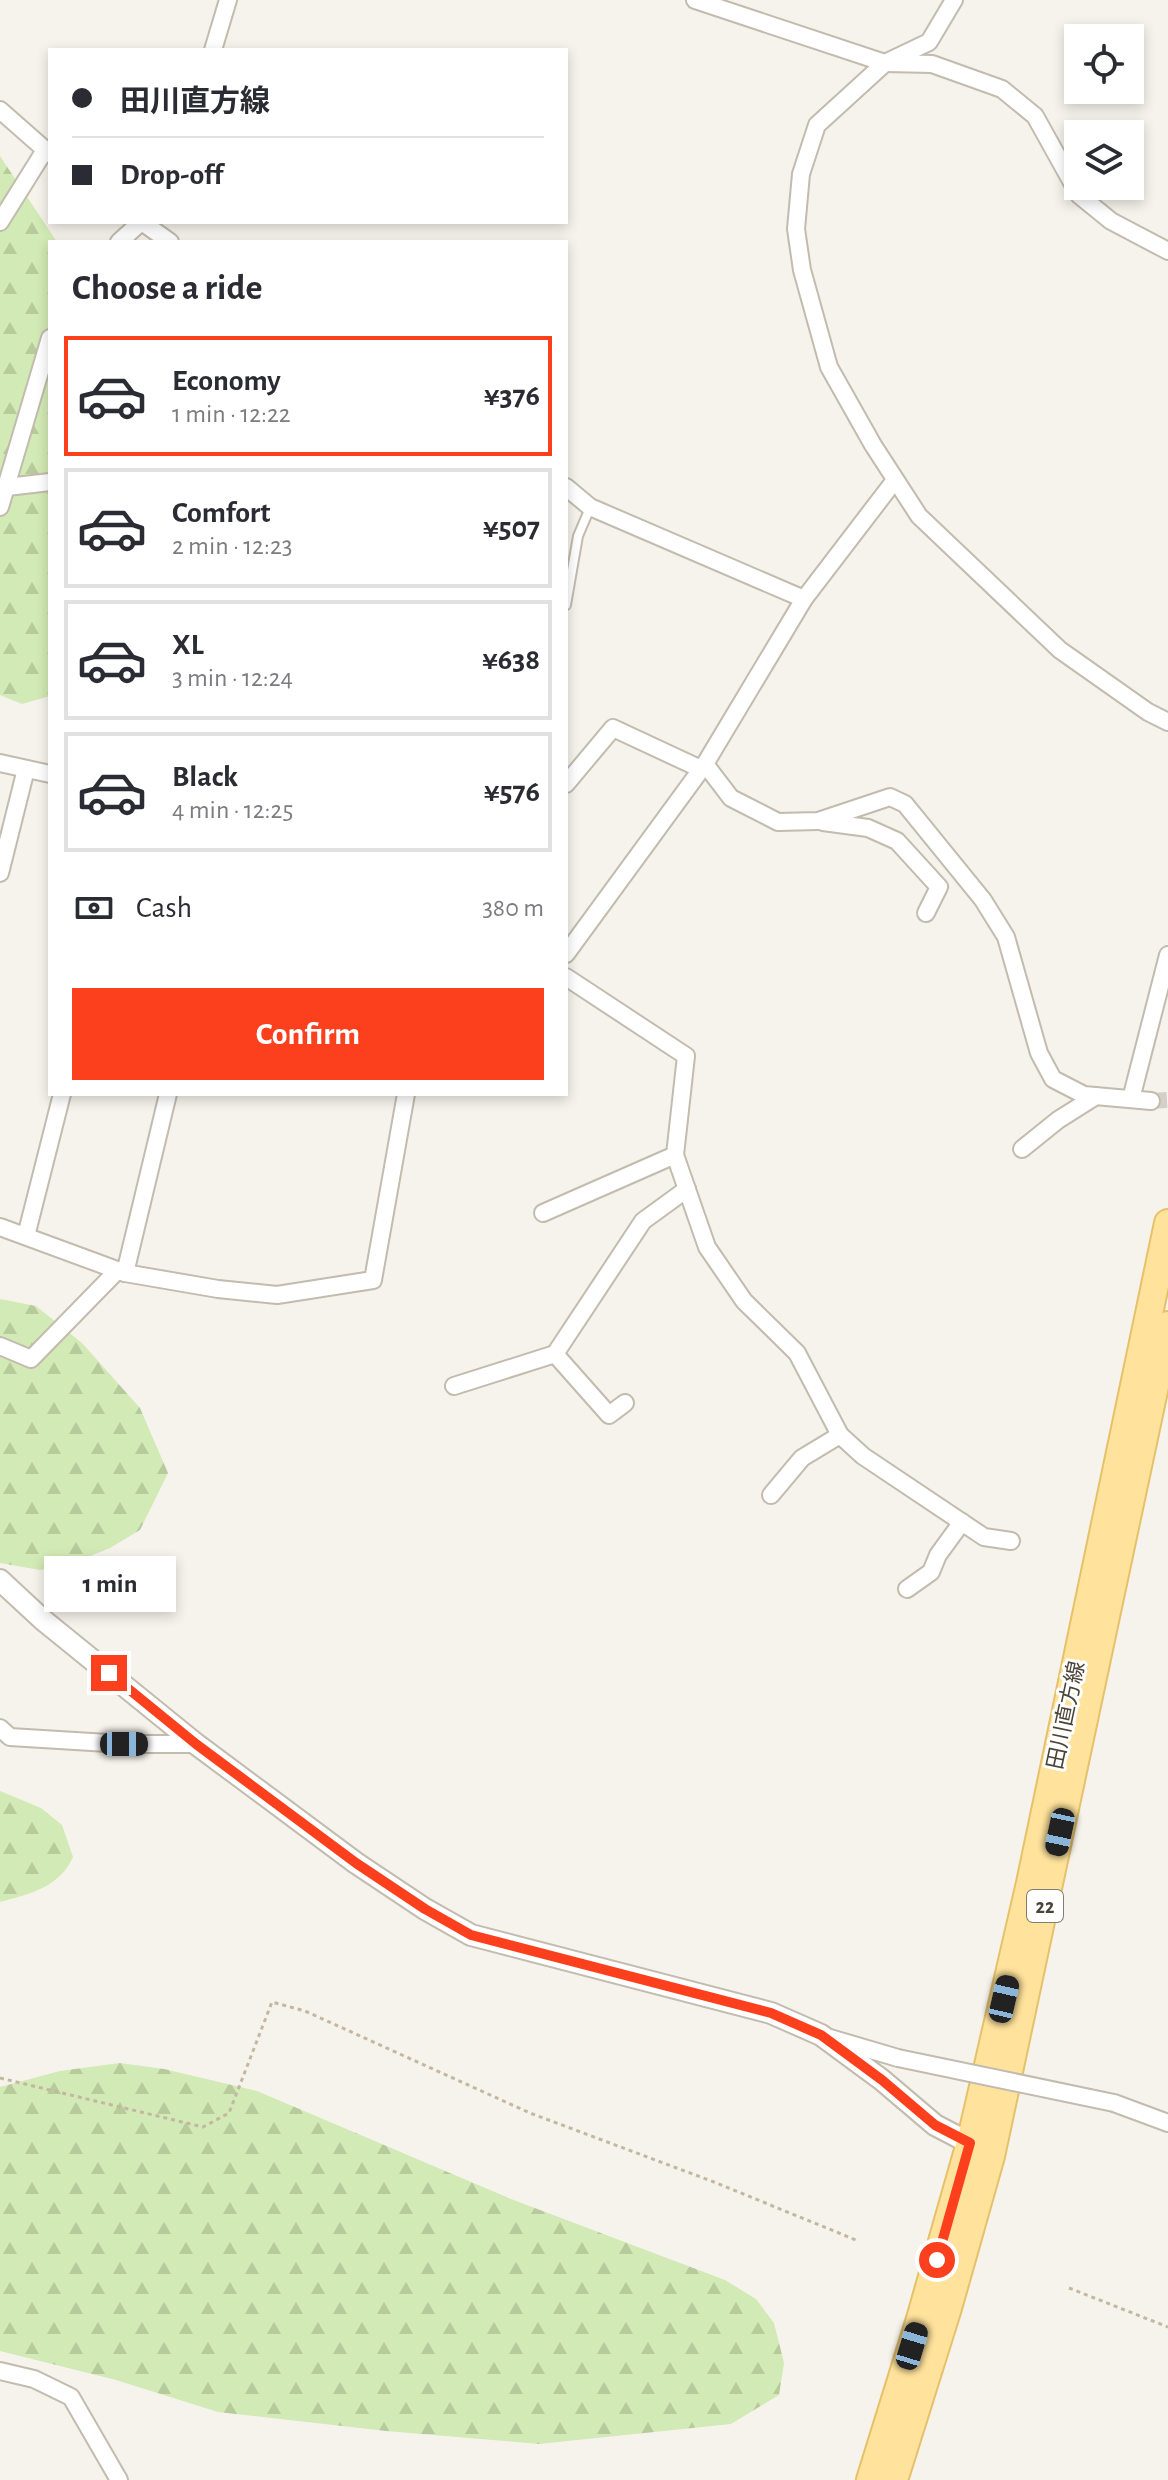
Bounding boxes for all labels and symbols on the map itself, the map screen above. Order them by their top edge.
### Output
callout: 1 min [43,1557,175,1613]
route end [91,1655,127,1691]
street label: 田川直方線 [1043,1659,1088,1771]
car [100,1732,148,1756]
car [1043,1806,1077,1858]
road number: 22 [1027,1890,1063,1922]
car [987,1973,1021,2025]
route start [919,2242,955,2278]
car [894,2320,930,2372]

